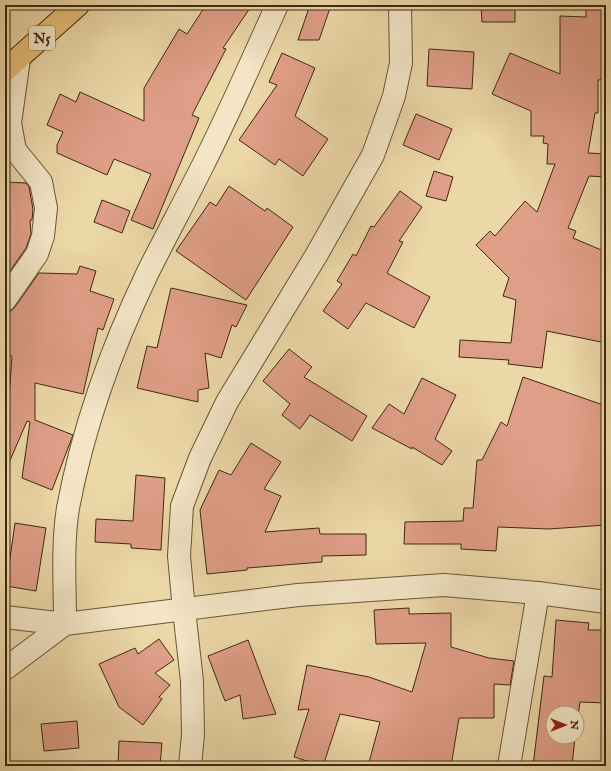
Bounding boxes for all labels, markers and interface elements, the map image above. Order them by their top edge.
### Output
road number: N5 [29,26,55,50]
north arrow [545,705,585,745]
text: N [567,719,581,730]

